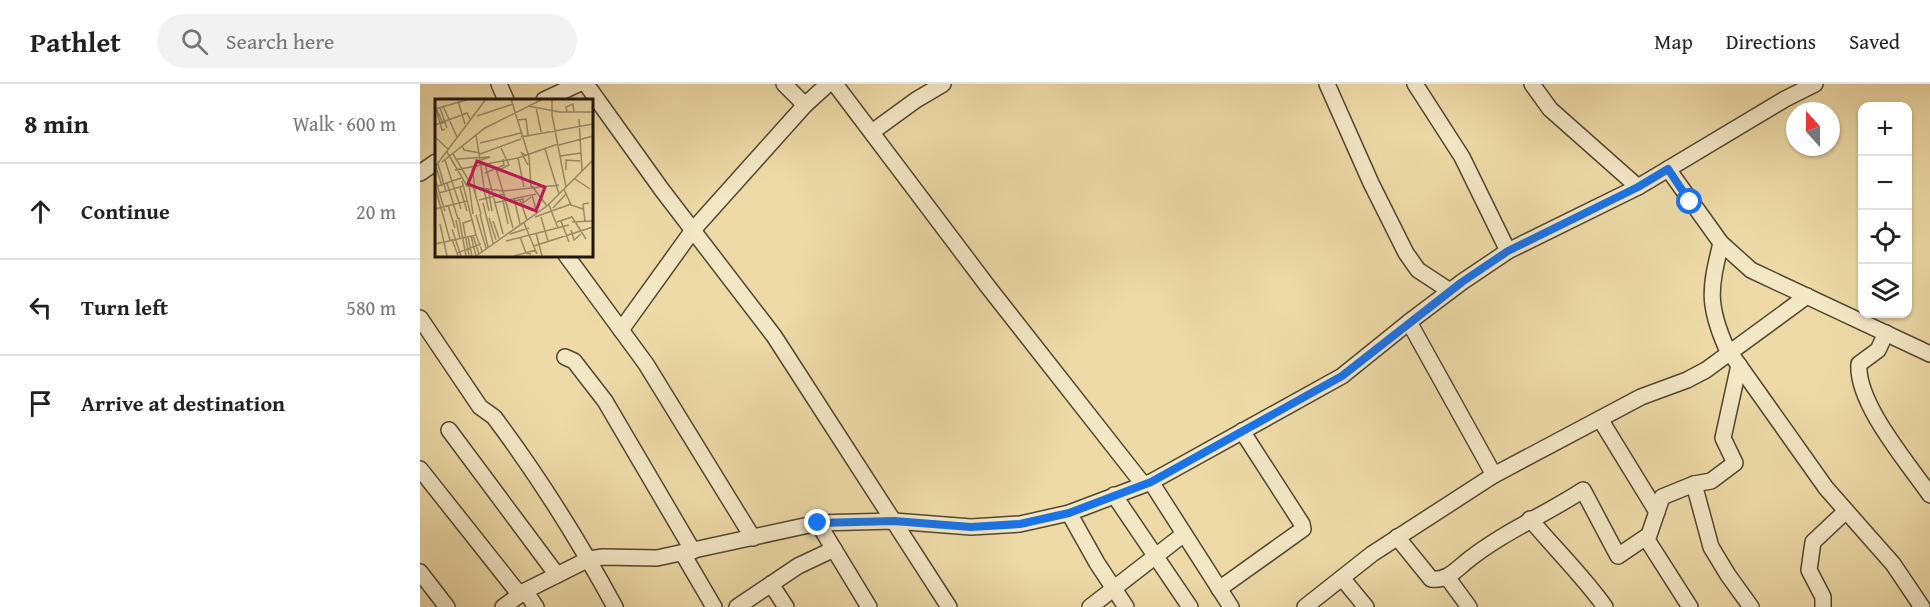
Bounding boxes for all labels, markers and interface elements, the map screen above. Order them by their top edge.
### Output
search box [157,14,577,68]
text: Pathlet [30,21,121,62]
icon: search [178,25,211,58]
text: Search here [226,25,334,57]
text: Map [1654,26,1693,57]
text: Directions [1726,26,1816,57]
text: Saved [1849,26,1900,57]
inset map [435,99,592,256]
north arrow [1786,102,1840,156]
map controls [1858,102,1912,318]
button: + [1858,102,1912,156]
text: 8 min [24,104,89,143]
text: Walk · 600 m [293,109,396,138]
button: − [1858,156,1912,210]
route start [1676,188,1702,214]
icon: ahead [24,195,57,228]
text: Continue [81,195,170,227]
text: 20 m [356,197,396,226]
button: locate [1858,210,1912,264]
button: layers [1858,264,1912,318]
icon: left [24,291,57,324]
text: Turn left [81,291,168,323]
text: 580 m [346,293,396,322]
icon: arrive [24,387,57,420]
text: Arrive at destination [81,387,285,419]
route end [804,509,830,535]

